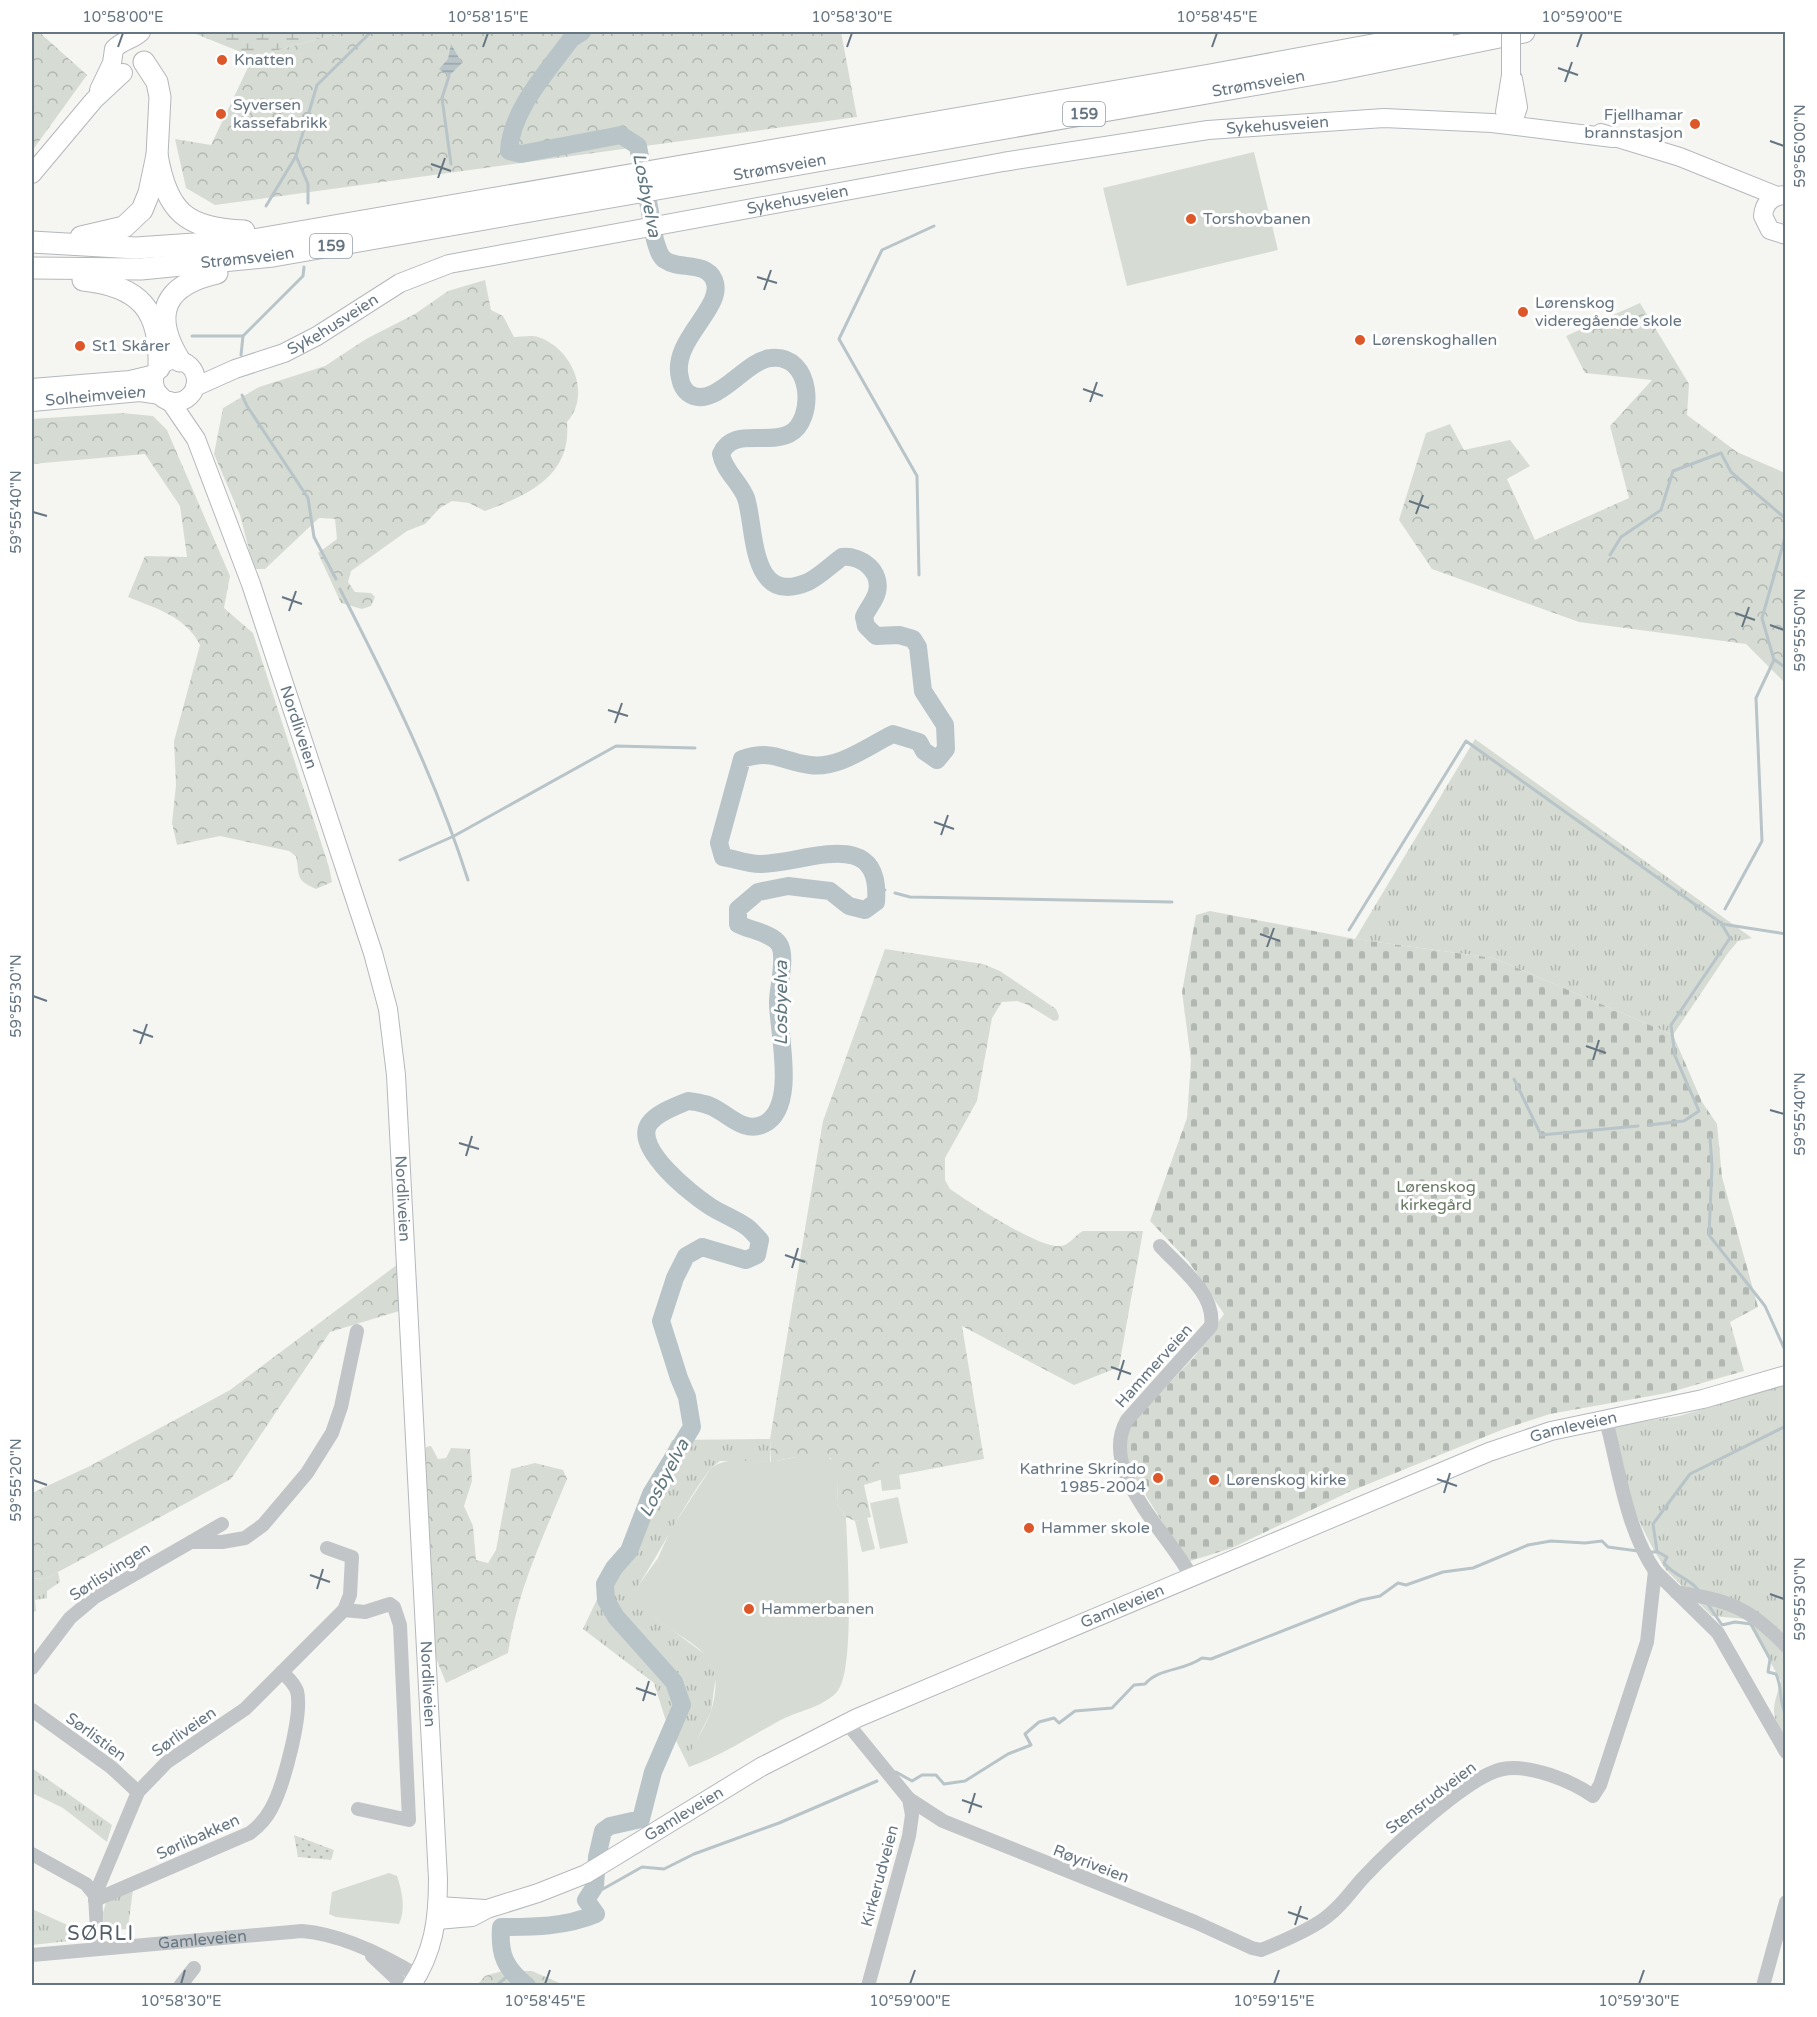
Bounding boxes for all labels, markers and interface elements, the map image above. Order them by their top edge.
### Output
text: 10°58'00"E [82,8,164,26]
text: 10°58'15"E [447,8,529,26]
text: 10°58'30"E [811,8,893,26]
text: 10°58'45"E [1176,8,1258,26]
text: 10°59'00"E [1541,8,1623,26]
place label: Knatten [234,50,294,70]
marker: Knatten [215,53,229,67]
street label: Strømsveien [1210,66,1306,102]
place label: Syversen kassefabrikk [233,95,328,133]
road number: 159 [1063,102,1105,126]
text: 59°56'00"N [1791,104,1809,188]
place label: Fjellhamar brannstasjon [1584,105,1684,143]
marker: Syversen kassefabrikk [214,107,228,121]
street label: Sykehusveien [1225,112,1329,139]
marker: Fjellhamar brannstasjon [1688,117,1702,131]
street label: Strømsveien [732,150,828,185]
water label: Losbyelva [628,151,666,240]
street label: Sykehusveien [745,181,850,219]
place label: Torshovbanen [1203,209,1311,229]
marker: Torshovbanen [1184,212,1198,226]
road number: 159 [310,234,352,258]
street label: Strømsveien [200,242,296,273]
street label: Sykehusveien [284,289,382,360]
place label: Lørenskog videregående skole [1535,293,1682,331]
marker: Lørenskog videregående skole [1516,305,1530,319]
place label: Lørenskoghallen [1372,330,1497,350]
marker: Lørenskoghallen [1353,333,1367,347]
place label: St1 Skårer [92,336,171,356]
marker: St1 Skårer [73,339,87,353]
street label: Solheimveien [44,382,148,411]
text: 59°55'40"N [7,470,25,554]
text: 59°55'50"N [1791,588,1809,672]
street label: Nordliveien [275,683,321,771]
text: 59°55'30"N [7,954,25,1038]
water label: Losbyelva [770,960,792,1045]
text: 59°55'40"N [1791,1072,1809,1156]
street label: Nordliveien [390,1155,415,1242]
park label: Lørenskog kirkegård [1396,1177,1476,1215]
street label: Hammerveien [1111,1320,1197,1412]
street label: Gamleveien [1527,1407,1619,1447]
water label: Losbyelva [634,1435,694,1521]
text: 59°55'20"N [7,1438,25,1522]
place label: Kathrine Skrindo 1985-2004 [1019,1459,1146,1497]
place label: Lørenskog kirke [1226,1470,1346,1490]
marker: Kathrine Skrindo 1985-2004 [1151,1471,1165,1485]
marker: Lørenskog kirke [1207,1473,1221,1487]
place label: Hammer skole [1041,1518,1150,1538]
marker: Hammer skole [1022,1521,1036,1535]
street label: Sørlisvingen [66,1538,154,1606]
text: 59°55'30"N [1791,1557,1809,1641]
street label: Gamleveien [1077,1580,1167,1633]
place label: Hammerbanen [761,1599,874,1619]
marker: Hammerbanen [742,1602,756,1616]
street label: Nordliveien [416,1640,440,1728]
street label: Sørliveien [148,1703,220,1761]
street label: Sørlistien [62,1708,130,1766]
street label: Stensrudveien [1382,1757,1480,1839]
street label: Gamleveien [641,1782,727,1846]
street label: Sørlibakken [153,1810,243,1864]
street label: Kirkerudveien [857,1823,903,1929]
street label: Røyriveien [1050,1840,1132,1888]
district label: SØRLI [67,1922,135,1946]
street label: Gamleveien [157,1926,248,1954]
text: 10°58'30"E [140,1992,222,2010]
text: 10°58'45"E [504,1992,586,2010]
text: 10°59'00"E [869,1992,951,2010]
text: 10°59'15"E [1233,1992,1315,2010]
text: 10°59'30"E [1598,1992,1680,2010]

